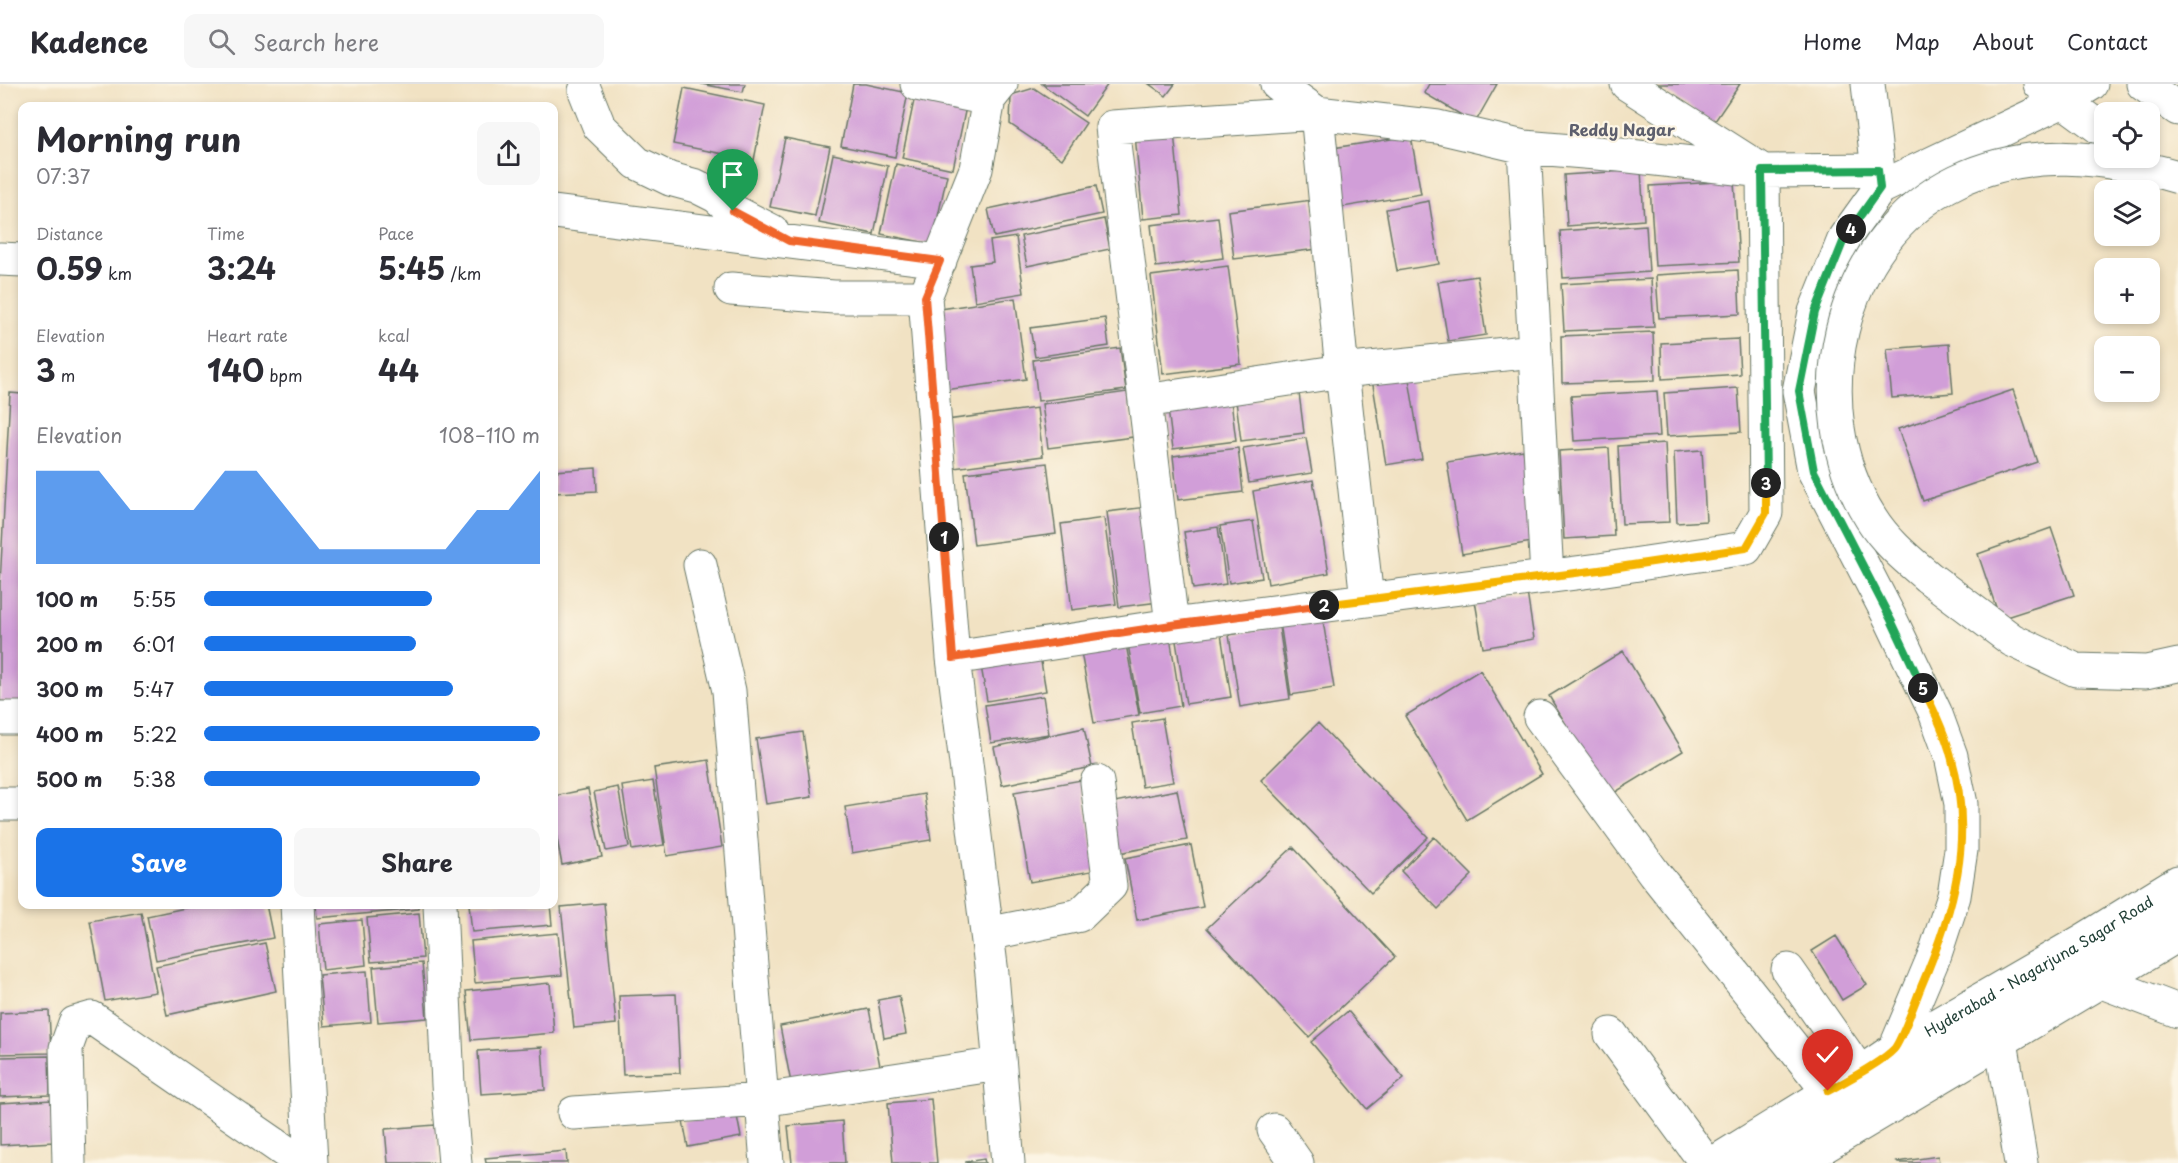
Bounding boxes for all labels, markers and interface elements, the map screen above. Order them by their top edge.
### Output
search box [184,14,604,68]
text: Kadence [30,20,148,63]
icon: search [205,25,238,58]
text: Search here [253,25,379,58]
text: Home [1803,25,1862,57]
text: Map [1895,25,1940,57]
text: About [1973,25,2034,57]
text: Contact [2067,25,2148,57]
map controls [2094,102,2160,402]
button: locate [2094,102,2160,168]
text: Morning run [36,113,241,163]
district label: Reddy Nagar [1569,117,1676,141]
button: share [477,122,540,185]
pin [707,149,758,211]
icon: arrive [716,158,749,191]
text: 07:37 [36,161,90,191]
button: layers [2094,180,2160,246]
pin: 4 [1836,214,1866,244]
text: 4 [1846,217,1856,241]
text: Distance [36,221,103,245]
text: Time [207,221,245,245]
text: Pace [378,221,414,245]
text: 0.59 [36,245,103,290]
text: 3:24 [207,245,276,290]
text: 5:45 [378,245,445,290]
button: + [2094,258,2160,324]
text: km [103,261,132,285]
text: /km [445,261,481,285]
text: Elevation [36,323,105,347]
text: Heart rate [207,323,288,347]
text: kcal [378,323,410,347]
button: − [2094,336,2160,402]
text: 3 [36,347,56,392]
text: 140 [207,347,264,392]
text: 44 [378,347,419,392]
text: m [56,363,75,387]
text: bpm [264,363,303,387]
text: Elevation [36,420,122,450]
text: 108–110 m [439,420,540,450]
pin: 3 [1751,468,1781,498]
text: 3 [1761,471,1771,495]
pin: 1 [929,522,959,552]
text: 1 [940,525,948,549]
text: 100 m [36,584,98,614]
text: 5:55 [132,584,176,614]
pin: 2 [1309,590,1339,620]
text: 2 [1318,593,1330,617]
text: 200 m [36,629,103,659]
text: 6:01 [132,629,175,659]
pin: 5 [1908,673,1938,703]
text: 300 m [36,674,104,704]
text: 5:47 [132,674,174,704]
text: 5 [1918,676,1928,700]
text: 400 m [36,719,104,749]
text: 5:22 [132,719,177,749]
text: 500 m [36,764,103,794]
text: 5:38 [132,764,176,794]
button: Save [36,828,282,897]
button: Share [294,828,540,897]
street label: Hyderabad - Nagarjuna Sagar Road [1920,889,2157,1041]
pin [1802,1029,1853,1091]
icon: check [1811,1038,1844,1071]

